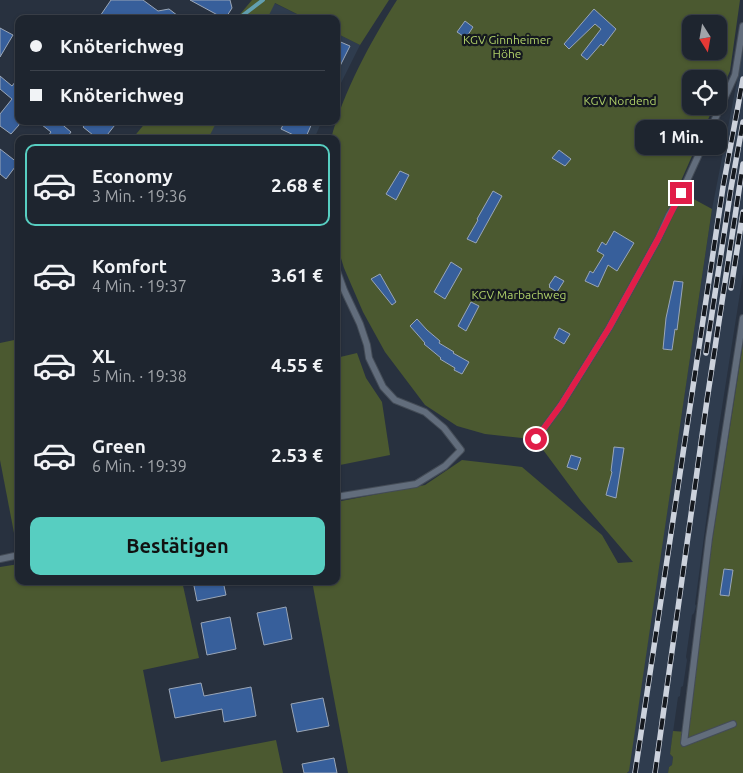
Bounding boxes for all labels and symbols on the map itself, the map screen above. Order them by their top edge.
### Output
north arrow [682,15,728,60]
park label: KGV Ginnheimer Höhe [463,33,551,60]
park label: KGV Nordend [584,94,656,107]
callout: 1 Min. [635,120,727,156]
route end [670,182,692,204]
park label: KGV Marbachweg [472,288,566,301]
route start [525,428,547,450]

